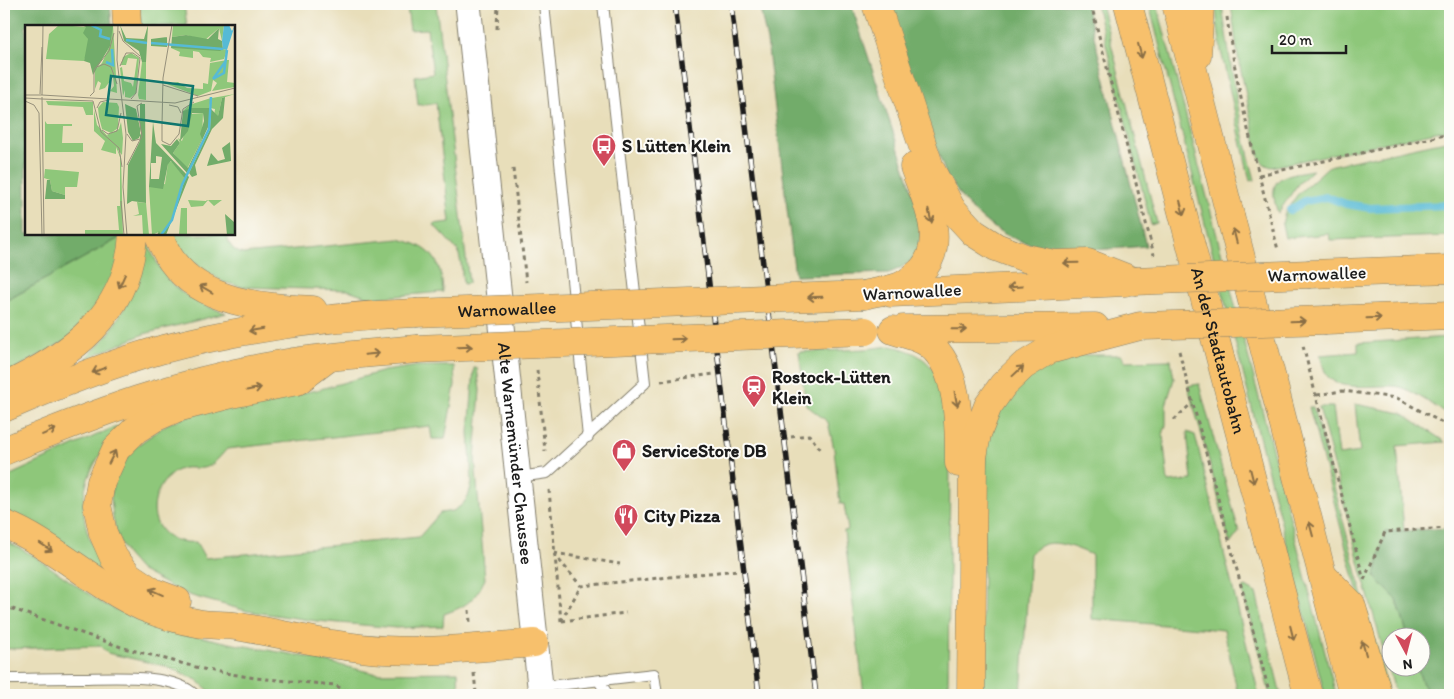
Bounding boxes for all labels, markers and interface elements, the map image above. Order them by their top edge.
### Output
scale bar [1272,22,1345,54]
inset map [25,25,235,235]
text: 20 m [1279,31,1313,49]
one-way arrow [1136,43,1145,59]
bus stop icon: S Lütten Klein [591,133,617,167]
place label: S Lütten Klein [622,135,732,157]
one-way arrow [1177,200,1187,216]
one-way arrow [926,208,935,224]
one-way arrow [1230,228,1239,244]
one-way arrow [1063,258,1080,268]
street label: Warnowallee [1267,261,1367,287]
street label: An der Stadtautobahn [1186,265,1250,436]
one-way arrow [117,273,127,288]
street label: Warnowallee [862,278,962,306]
one-way arrow [1008,283,1024,292]
one-way arrow [199,284,213,294]
one-way arrow [807,292,823,301]
street label: Warnowallee [457,296,557,322]
one-way arrow [1366,313,1382,323]
one-way arrow [1289,316,1305,325]
one-way arrow [950,324,967,334]
one-way arrow [249,325,265,335]
one-way arrow [671,334,687,343]
street label: Alte Warnemünder Chaussee [493,341,538,566]
one-way arrow [456,343,472,352]
one-way arrow [364,349,380,359]
one-way arrow [1011,365,1024,377]
place label: Rostock-Lütten Klein [772,366,891,409]
one-way arrow [92,367,107,376]
station icon: Rostock-Lütten Klein [741,374,767,408]
one-way arrow [246,384,262,393]
one-way arrow [951,390,961,406]
one-way arrow [41,427,56,436]
shop icon: ServiceStore DB [611,438,637,472]
place label: ServiceStore DB [642,440,767,462]
one-way arrow [107,449,117,464]
one-way arrow [1248,467,1257,483]
restaurant icon: City Pizza [613,503,639,537]
place label: City Pizza [644,505,721,527]
one-way arrow [1306,521,1315,537]
one-way arrow [39,542,53,552]
one-way arrow [149,587,164,597]
one-way arrow [1288,625,1297,641]
north arrow [1382,626,1432,676]
one-way arrow [1359,641,1369,657]
text: N [1402,655,1413,673]

